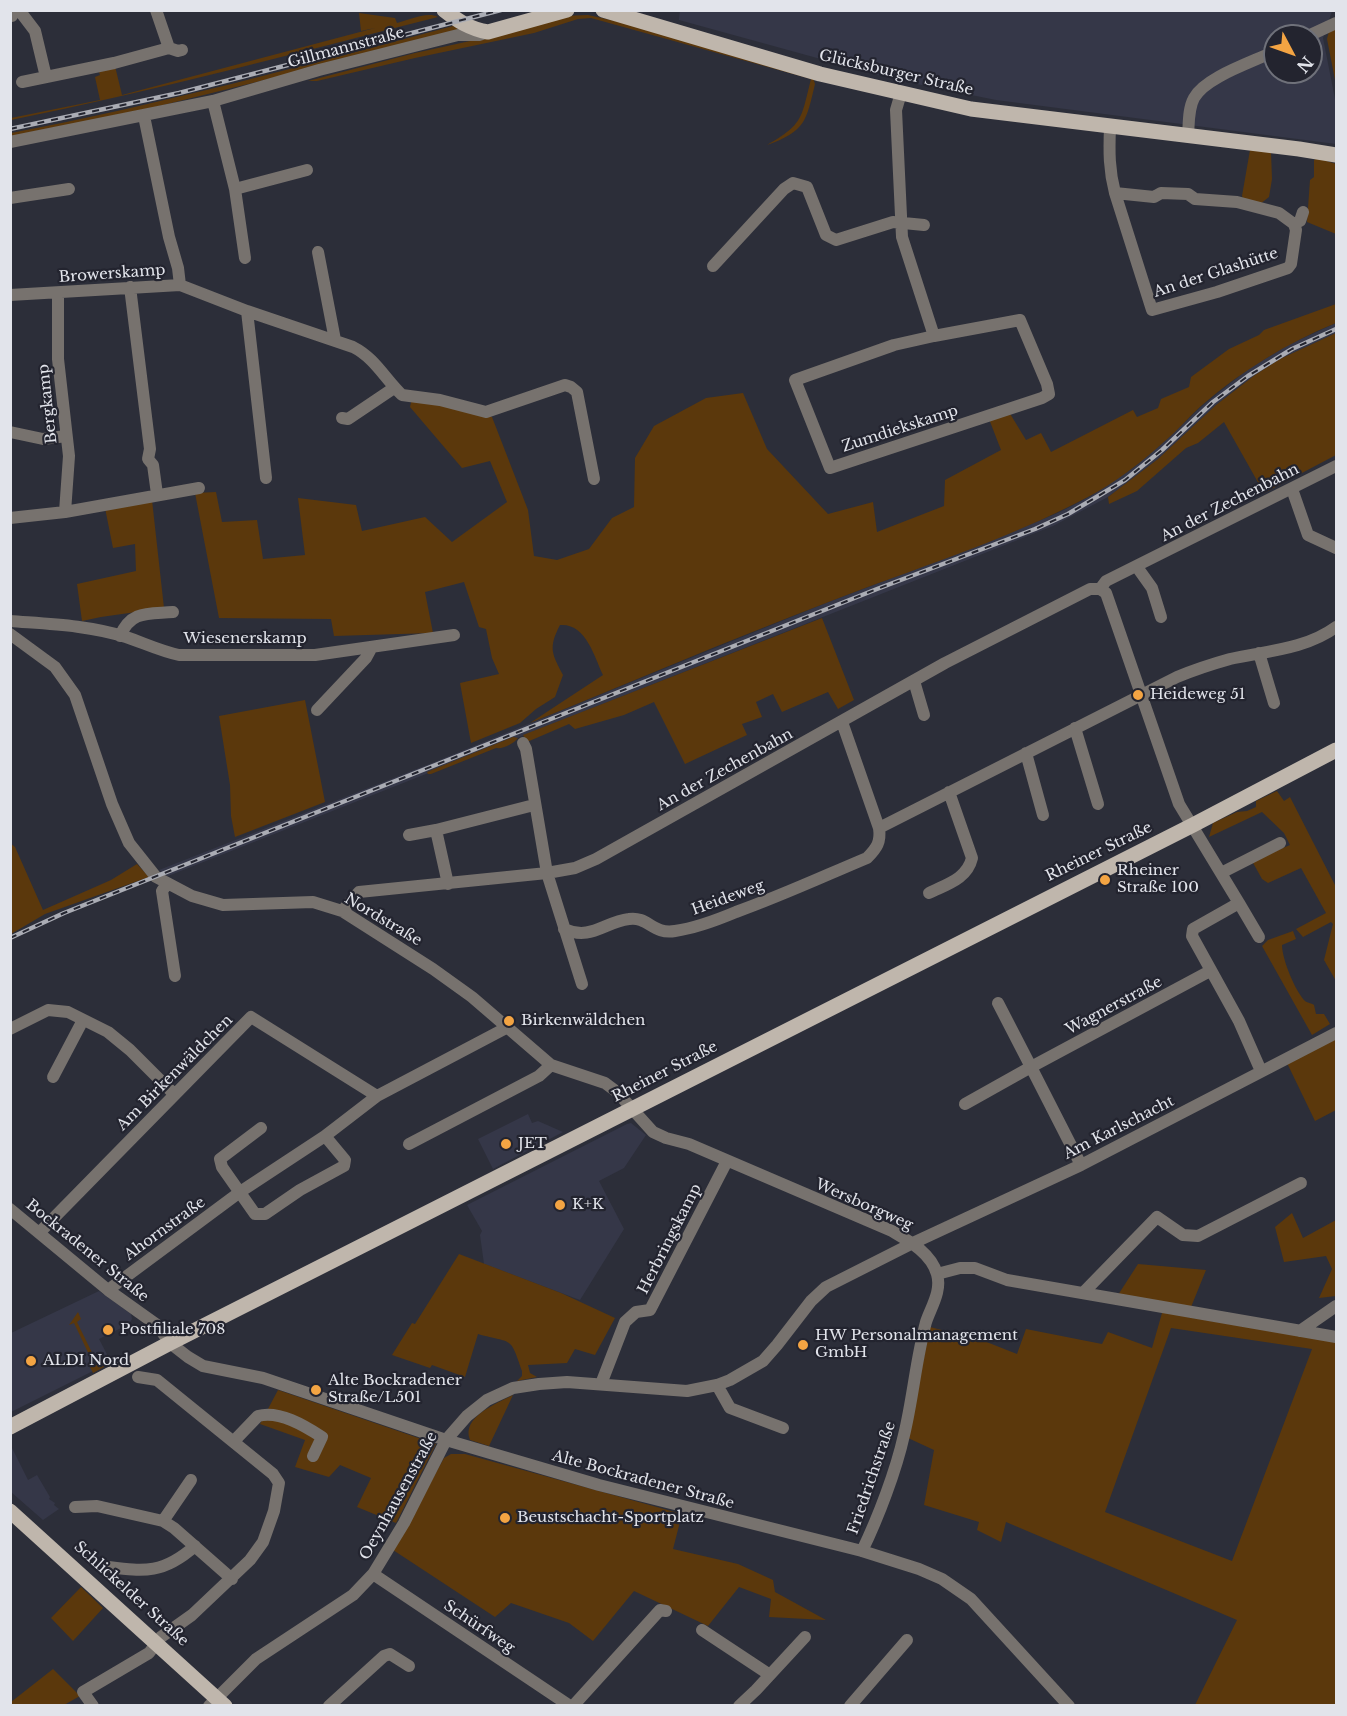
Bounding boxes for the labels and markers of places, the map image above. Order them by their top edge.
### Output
place label: Heideweg 51 [1150,686,1245,704]
marker: Heideweg 51 [1131,688,1145,702]
place label: Rheiner Straße 100 [1117,862,1199,897]
marker: Rheiner Straße 100 [1098,873,1112,887]
place label: Birkenwäldchen [521,1012,645,1030]
marker: Birkenwäldchen [502,1014,516,1028]
place label: JET [518,1135,547,1153]
marker: JET [499,1137,513,1151]
place label: K+K [572,1196,604,1214]
marker: K+K [553,1198,567,1212]
place label: Postfiliale 708 [120,1321,225,1339]
marker: Postfiliale 708 [101,1323,115,1337]
place label: HW Personalmanagement GmbH [815,1327,1018,1362]
marker: HW Personalmanagement GmbH [796,1338,810,1352]
place label: ALDI Nord [43,1352,129,1370]
marker: ALDI Nord [24,1354,38,1368]
place label: Alte Bockradener Straße/L501 [328,1372,462,1407]
marker: Alte Bockradener Straße/L501 [309,1383,323,1397]
place label: Beustschacht-Sportplatz [517,1509,704,1527]
marker: Beustschacht-Sportplatz [498,1511,512,1525]

